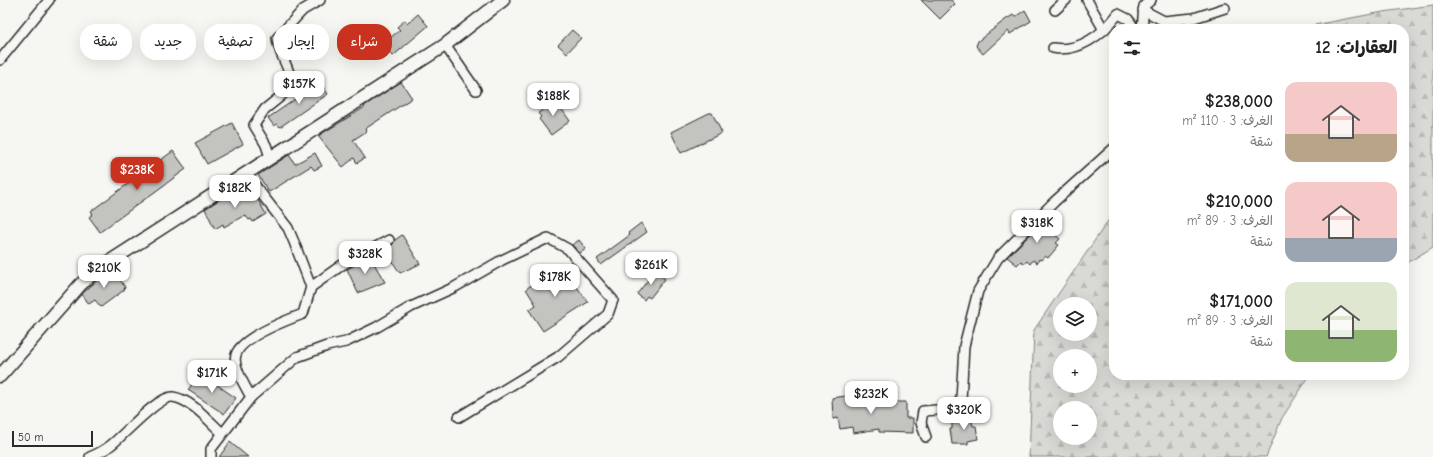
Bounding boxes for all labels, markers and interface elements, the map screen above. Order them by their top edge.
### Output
chip: شقة [80,24,132,60]
chip: جديد [140,24,196,60]
chip: تصفية [204,24,266,60]
chip: إيجار [274,24,329,60]
chip: شراء [337,24,392,60]
icon: filters [1121,37,1143,59]
text: العقارات: 12 [1315,38,1397,57]
pin: $157K [271,71,327,105]
text: $157K [282,76,316,91]
pin: $188K [525,83,581,117]
text: $188K [536,88,570,103]
text: $238,000 [1205,92,1273,111]
icon: home [1317,98,1365,146]
text: الغرف: 3 · 110 m² [1182,113,1273,128]
text: شقة [1250,134,1273,149]
pin: $238K [109,157,165,191]
text: $238K [120,162,154,177]
pin: $182K [207,175,263,209]
text: $182K [218,180,252,195]
text: $210,000 [1205,192,1273,211]
icon: home [1317,198,1365,246]
pin: $318K [1009,210,1065,244]
text: الغرف: 3 · 89 m² [1187,213,1273,228]
text: $318K [1020,215,1054,230]
text: شقة [1250,234,1273,249]
pin: $328K [337,241,393,275]
text: $328K [348,246,382,261]
pin: $261K [623,252,679,286]
pin: $210K [76,255,132,289]
text: $261K [634,257,668,272]
text: $210K [87,260,121,275]
pin: $178K [527,264,583,298]
text: $178K [539,269,571,284]
text: $171,000 [1209,292,1273,311]
map controls [1053,297,1097,445]
button: layers [1053,297,1097,341]
icon: home [1317,298,1365,346]
text: الغرف: 3 · 89 m² [1187,313,1273,328]
text: شقة [1250,334,1273,349]
button: + [1053,349,1097,393]
pin: $171K [184,360,240,394]
text: $171K [196,365,228,380]
pin: $232K [843,381,899,415]
text: $232K [854,386,888,401]
pin: $320K [936,397,992,431]
button: − [1053,401,1097,445]
text: $320K [946,402,982,417]
scale bar [12,429,93,448]
text: 50 m [18,431,43,444]

